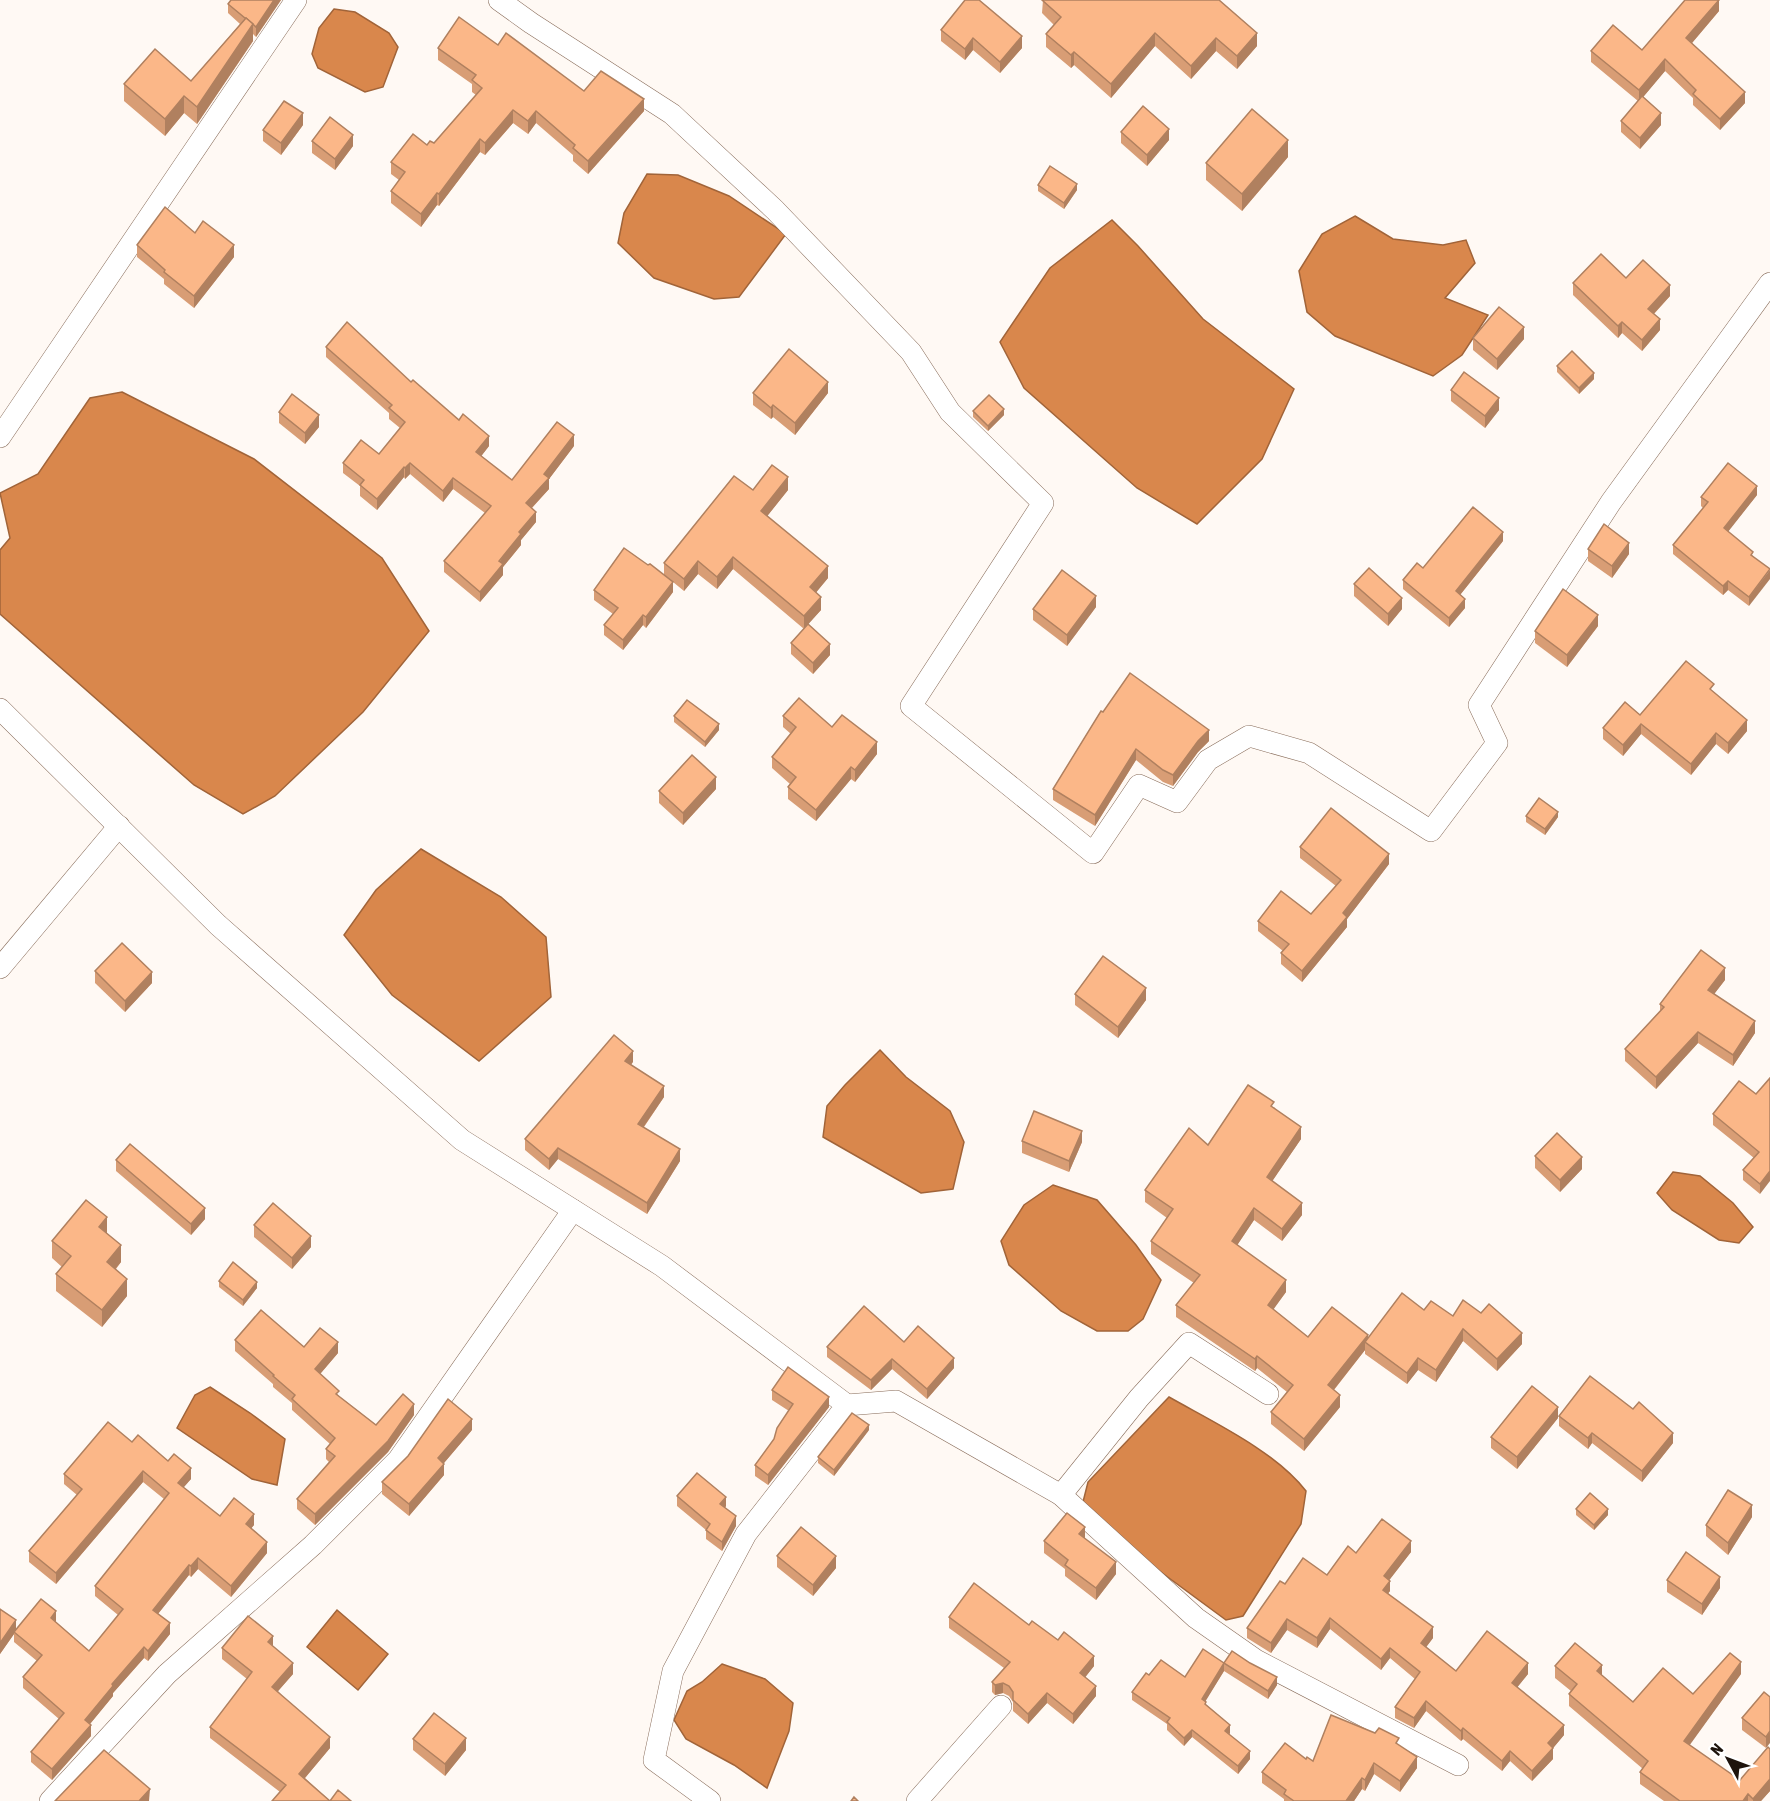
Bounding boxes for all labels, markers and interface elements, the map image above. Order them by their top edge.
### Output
north arrow [1698,1729,1758,1789]
text: N [1707,1740,1727,1759]

